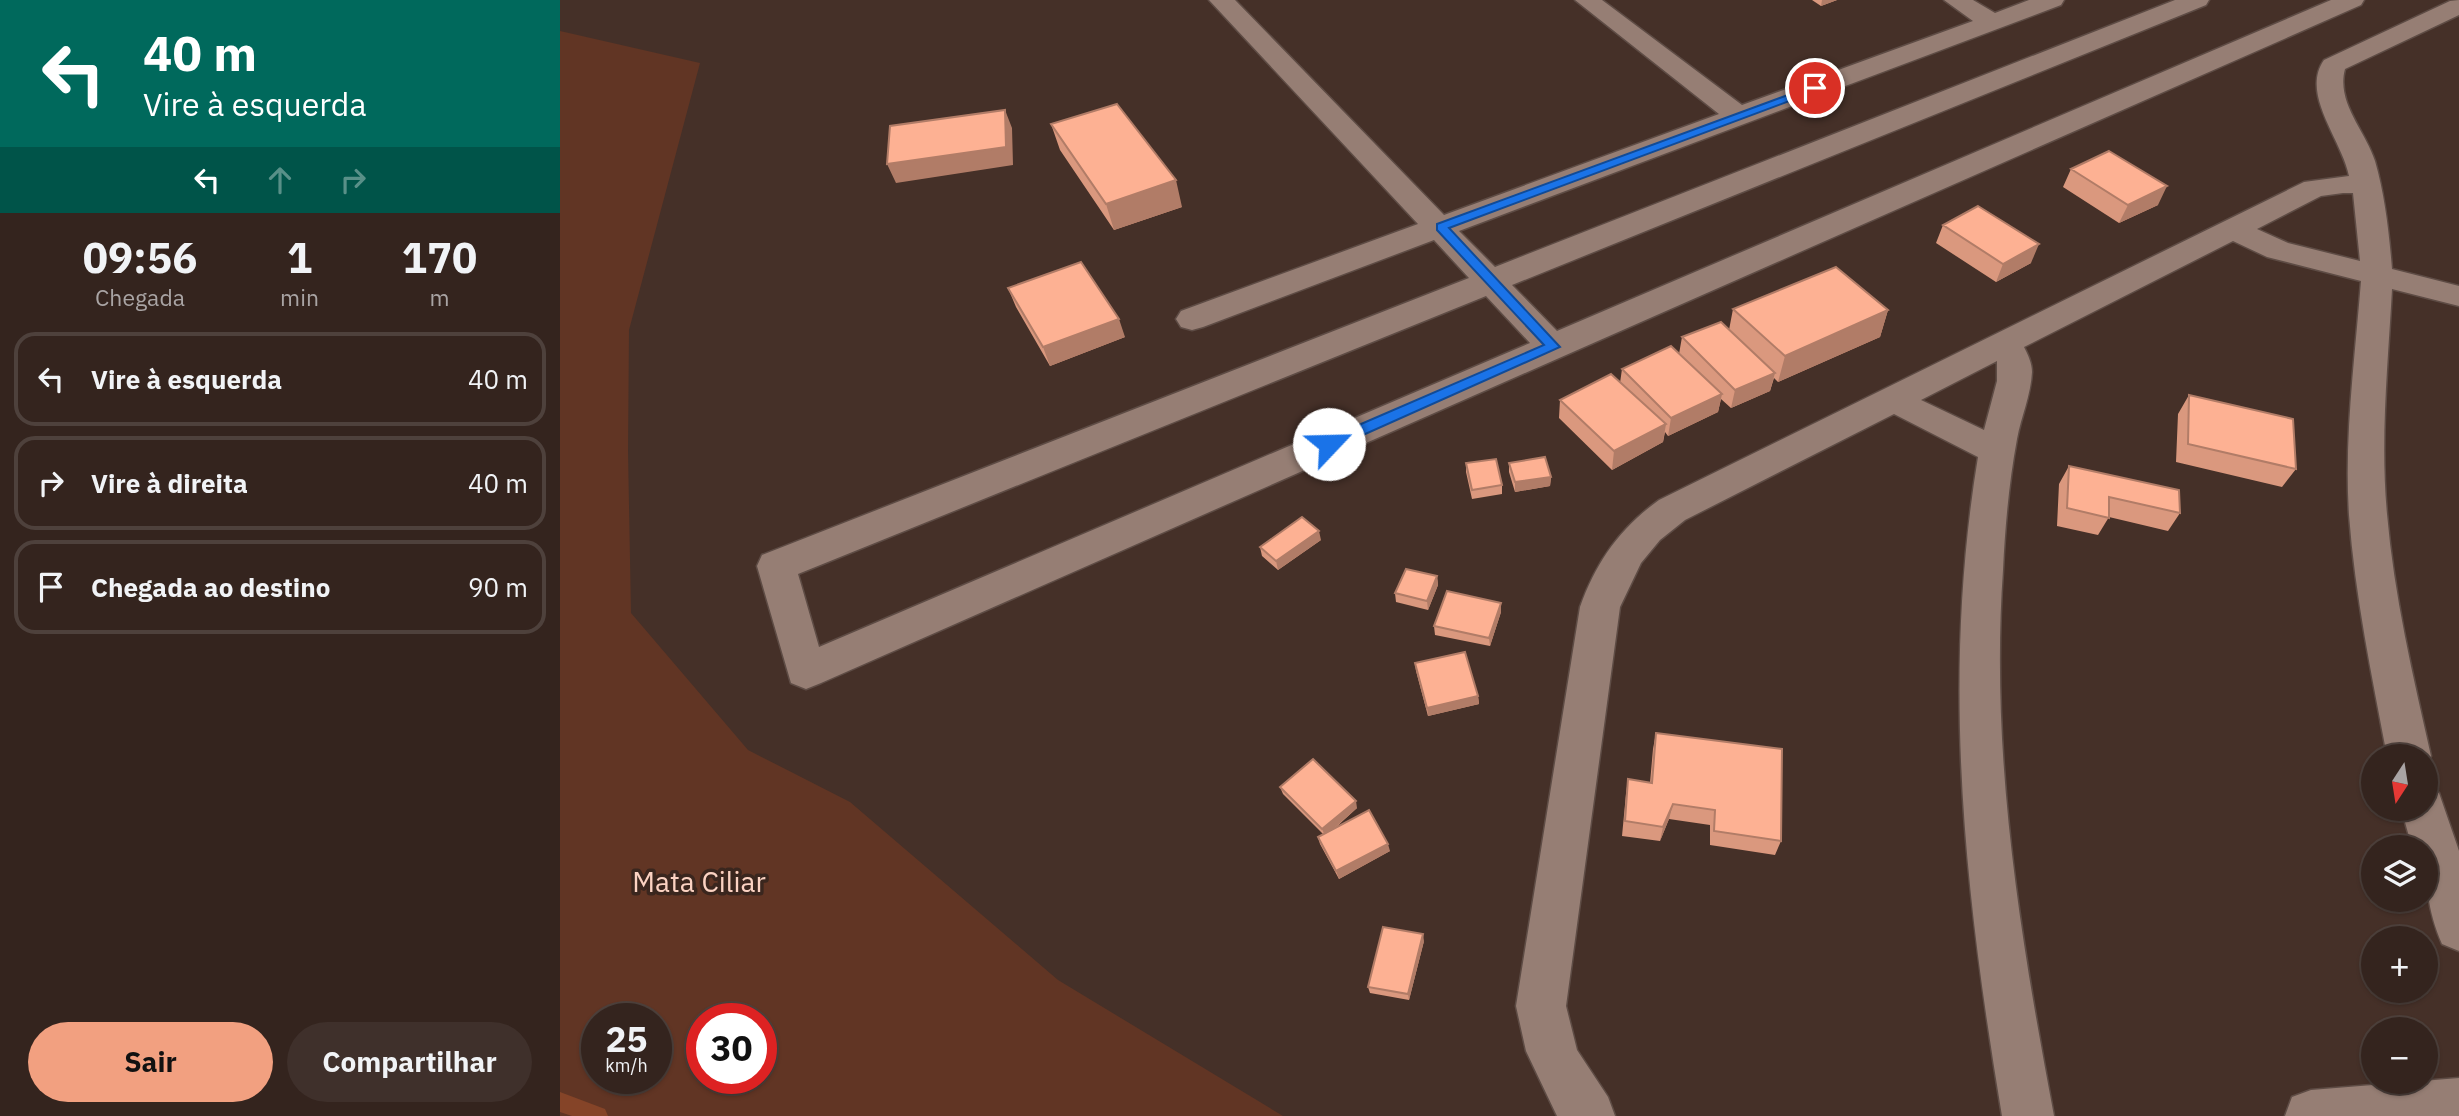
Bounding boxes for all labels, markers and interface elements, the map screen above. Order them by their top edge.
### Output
text: 40 m [143,21,257,84]
icon: left [28,28,119,119]
pin [1785,58,1845,118]
icon: arrive [1796,69,1834,107]
text: Vire à esquerda [143,83,367,125]
icon: left [188,161,226,199]
icon: ahead [261,161,299,199]
icon: right [334,161,372,199]
text: 09:56 [83,230,197,285]
text: 1 [287,230,312,285]
text: 170 [402,230,477,285]
text: Chegada [95,282,185,312]
text: min [280,282,319,312]
text: m [429,282,450,312]
icon: left [32,360,70,398]
text: Vire à esquerda [91,362,282,396]
text: 40 m [468,362,528,396]
position arrow [1292,407,1366,481]
icon: right [32,464,70,502]
text: Vire à direita [91,466,248,500]
text: 40 m [468,466,528,500]
icon: arrive [32,568,70,606]
text: Chegada ao destino [91,570,330,604]
text: 90 m [468,570,528,604]
north arrow [2361,744,2438,821]
map controls [2361,744,2438,1094]
button: layers [2361,835,2438,912]
park label: Mata Ciliar [632,863,766,900]
button: + [2361,926,2438,1003]
speed limit sign: 30 [686,1003,777,1094]
text: 25 [605,1016,648,1062]
button: − [2361,1017,2438,1094]
button: Sair [28,1022,273,1102]
button: Compartilhar [287,1022,532,1102]
text: km/h [605,1054,648,1077]

